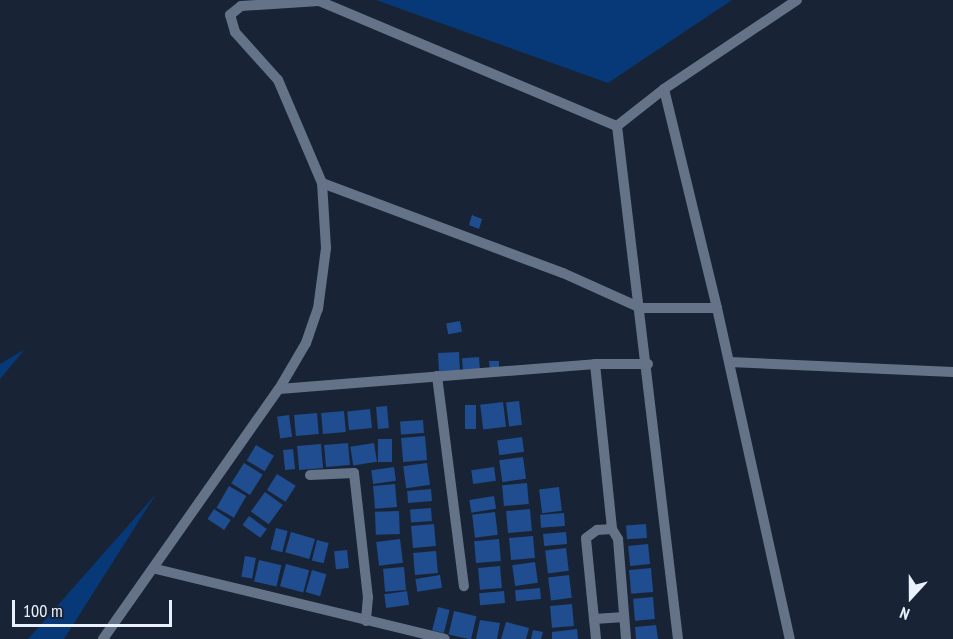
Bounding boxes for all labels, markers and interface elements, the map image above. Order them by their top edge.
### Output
north arrow [881,567,941,627]
scale bar [15,588,176,626]
text: 100 m [23,599,63,622]
text: N [897,603,912,625]

